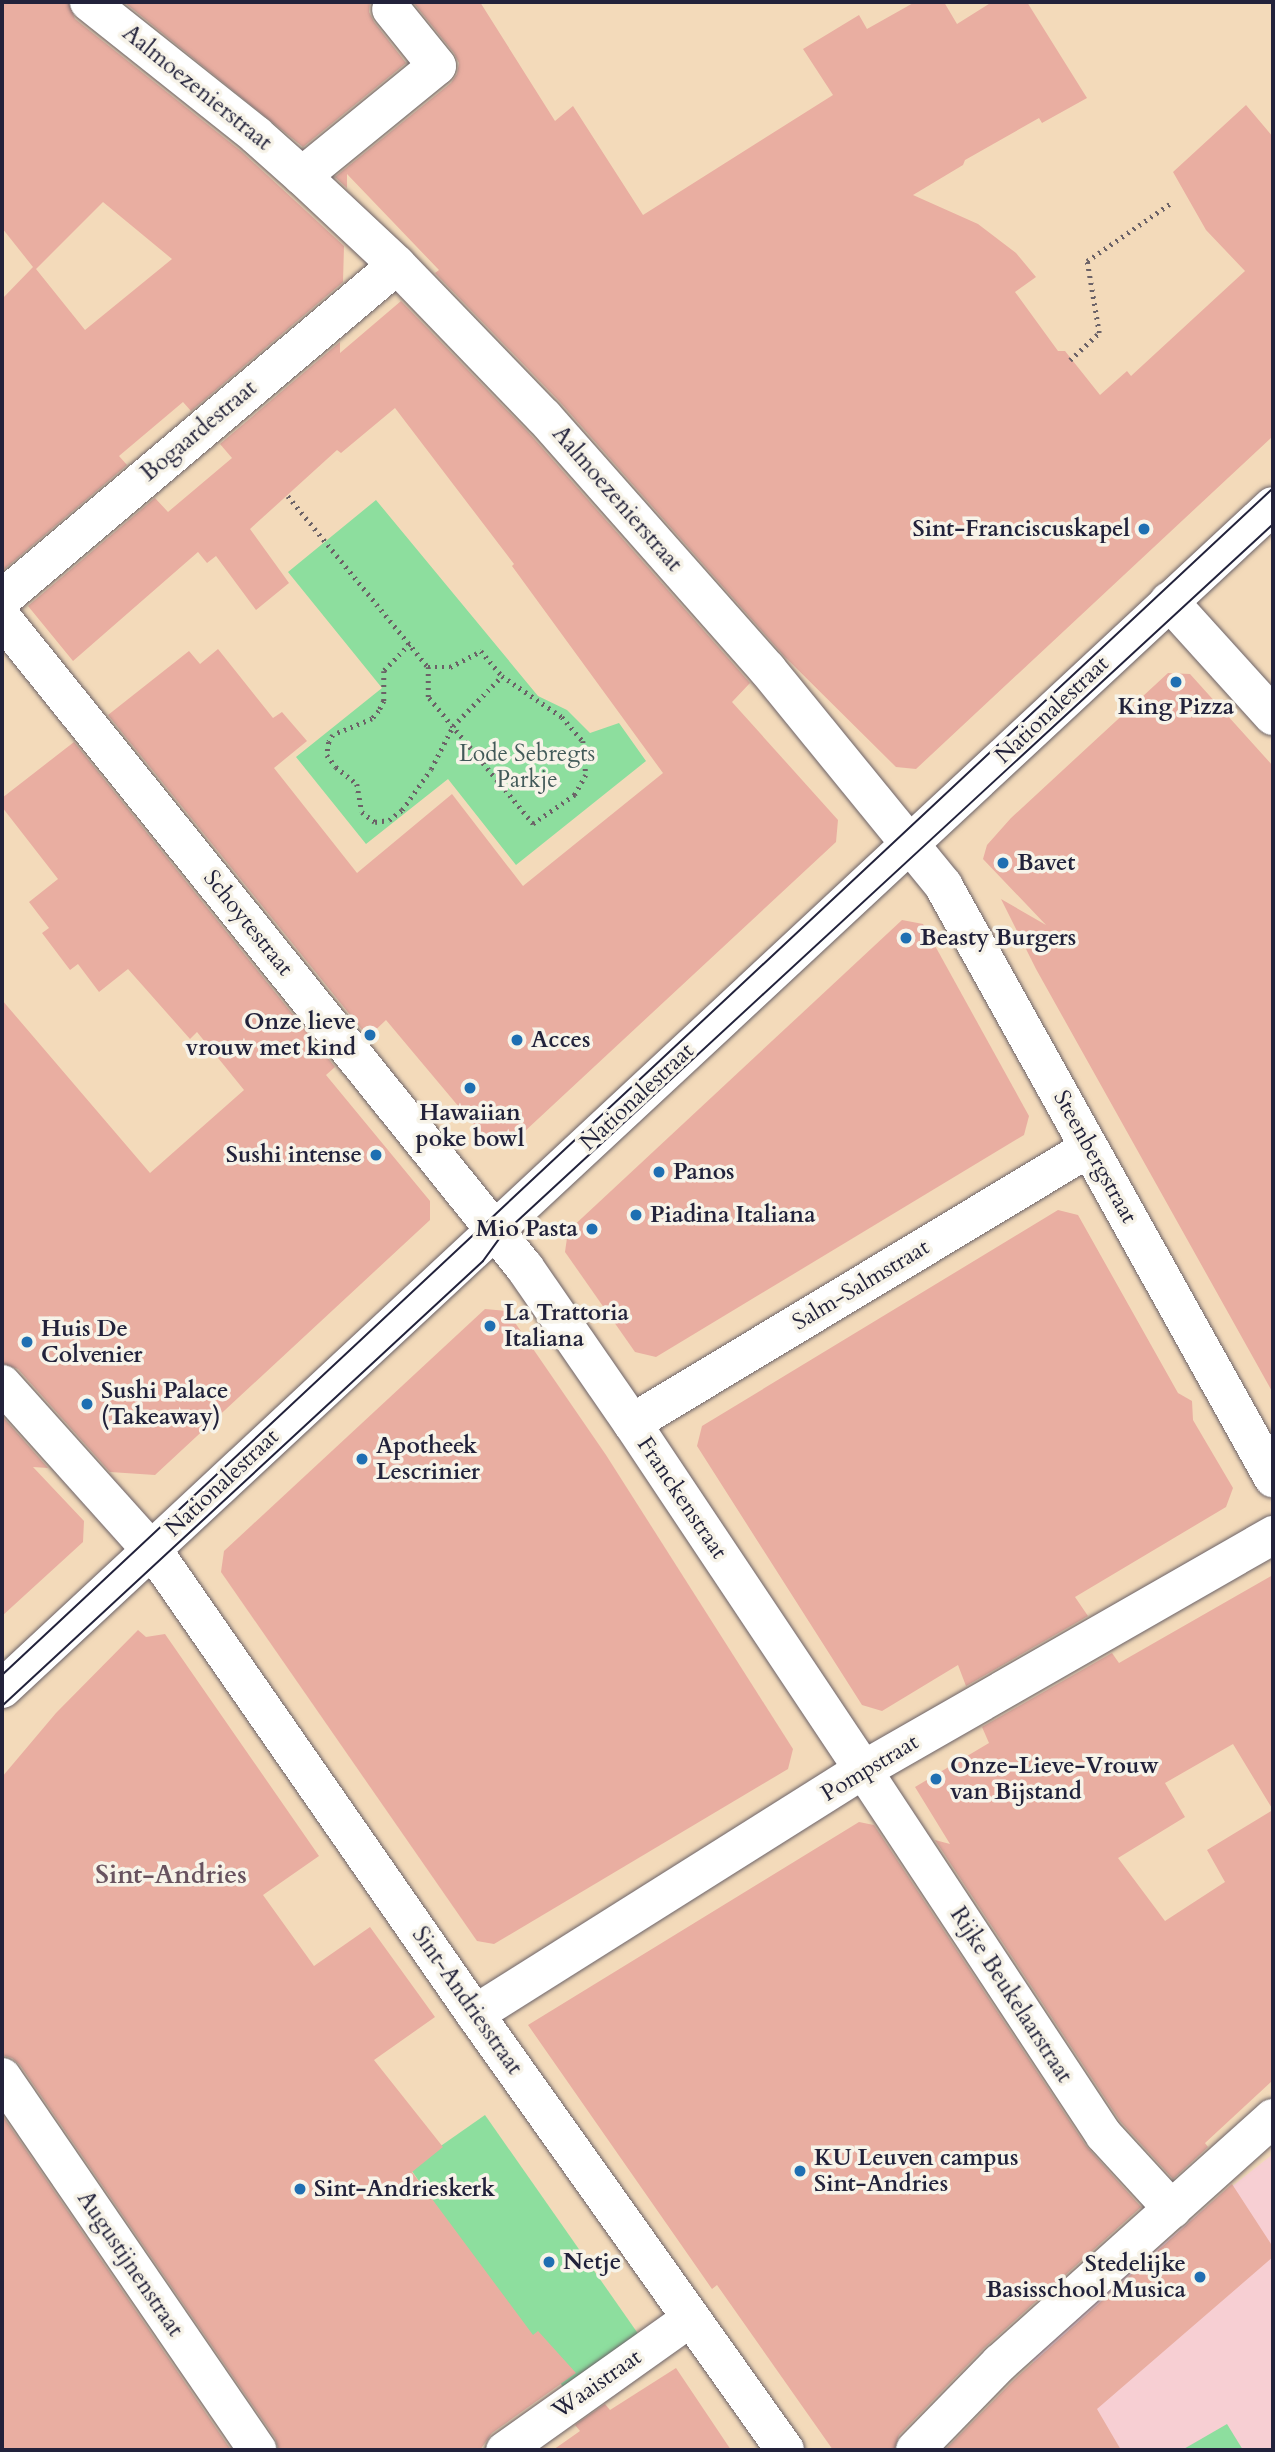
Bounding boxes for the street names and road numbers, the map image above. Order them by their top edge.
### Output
street label: Aalmoezenierstraat [117,19,277,157]
street label: Bogaardestraat [136,375,262,487]
street label: Aalmoezenierstraat [546,420,688,578]
street label: Nationalestraat [989,650,1115,770]
street label: Schoytestraat [197,865,299,981]
street label: Nationalestraat [574,1037,700,1157]
street label: Steenbergstraat [1047,1086,1143,1228]
street label: Salm-Salmstraat [788,1233,934,1337]
street label: Nationalestraat [159,1423,285,1543]
street label: Franckenstraat [631,1432,733,1564]
street label: Pompstraat [817,1728,923,1808]
street label: Rijke Beukelaarstraat [944,1902,1078,2088]
street label: Sint-Andriesstraat [406,1922,528,2080]
street label: Augustijnenstraat [71,2186,189,2342]
street label: Waaistraat [547,2343,647,2425]

